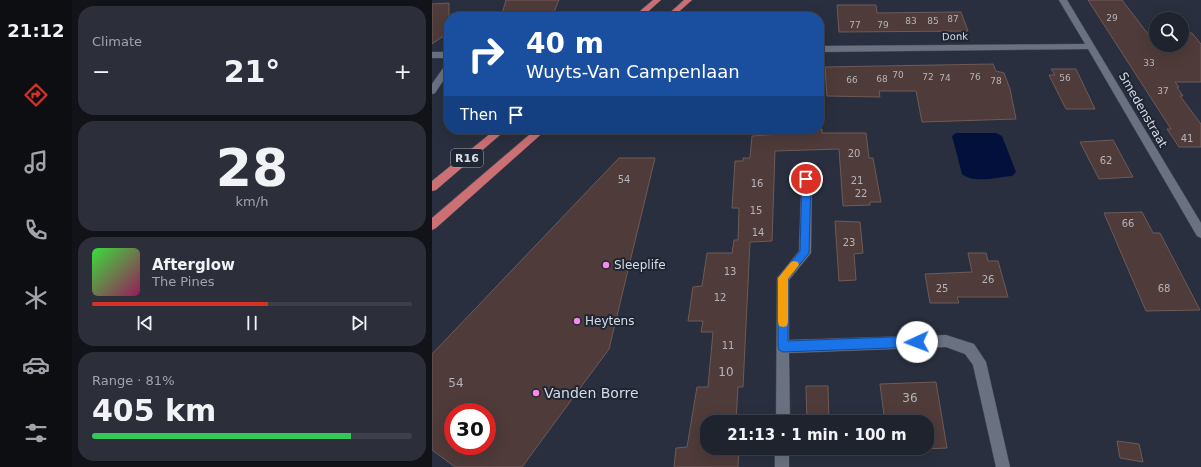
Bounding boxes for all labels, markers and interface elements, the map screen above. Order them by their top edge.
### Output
map controls [1149,12,1189,52]
button: search [1149,12,1189,52]
house number: 29 [1106,13,1118,23]
house number: 87 [947,14,959,24]
house number: 83 [905,16,917,26]
house number: 85 [927,16,939,26]
text: 21:12 [7,20,65,41]
house number: 77 [849,20,861,30]
house number: 79 [877,20,889,30]
text: 40 m [526,27,604,60]
icon: right [460,28,512,80]
street label: Donk [942,31,968,42]
text: Climate [92,34,142,49]
text: 21° [224,54,280,89]
house number: 33 [1143,58,1155,68]
text: − [92,59,110,84]
text: + [394,59,412,84]
text: Wuyts-Van Campenlaan [526,61,740,82]
house number: 70 [892,70,904,80]
street label: Smedenstraat [1116,70,1170,150]
house number: 72 [922,72,934,82]
house number: 76 [969,72,981,82]
house number: 74 [939,73,951,83]
house number: 56 [1059,73,1071,83]
house number: 68 [876,74,888,84]
house number: 66 [846,75,858,85]
house number: 78 [990,76,1002,86]
icon: directions [22,81,50,109]
house number: 37 [1157,86,1169,96]
icon: arrive [505,104,527,126]
text: Then [460,106,497,124]
house number: 41 [1181,133,1193,144]
text: 28 [216,138,288,198]
icon: music [22,148,50,176]
house number: 20 [848,148,860,159]
road number: R16 [451,149,483,167]
house number: 62 [1100,155,1112,166]
pin [789,162,823,196]
icon: arrive [795,168,817,190]
house number: 54 [618,174,630,185]
house number: 21 [851,175,863,186]
house number: 16 [751,178,763,189]
house number: 22 [855,188,867,199]
text: km/h [236,194,268,209]
house number: 15 [750,205,762,216]
icon: phone [22,216,50,244]
house number: 66 [1122,218,1134,229]
house number: 14 [752,227,764,238]
house number: 23 [843,237,855,248]
text: Afterglow [152,256,235,274]
place label: Sleeplife [614,258,666,272]
marker: Sleeplife [601,260,611,270]
house number: 13 [724,266,736,277]
text: The Pines [152,274,215,289]
house number: 26 [982,274,994,285]
house number: 25 [936,283,948,294]
house number: 68 [1158,283,1170,294]
icon: climate [22,284,50,312]
house number: 12 [714,292,726,303]
icon: previous [134,312,156,334]
icon: pause [241,312,263,334]
icon: next [348,312,370,334]
place label: Heytens [585,314,634,328]
marker: Heytens [572,316,582,326]
position arrow [896,321,938,363]
house number: 11 [722,340,734,351]
icon: car [22,351,50,379]
house number: 10 [718,365,734,379]
text: Range · 81% [92,373,175,388]
house number: 54 [448,376,464,390]
place label: Vanden Borre [544,385,639,401]
marker: Vanden Borre [531,388,541,398]
house number: 36 [902,391,918,405]
text: 405 km [92,393,216,428]
speed limit sign: 30 [444,403,496,455]
icon: filters [22,419,50,447]
text: 21:13 · 1 min · 100 m [727,426,907,444]

